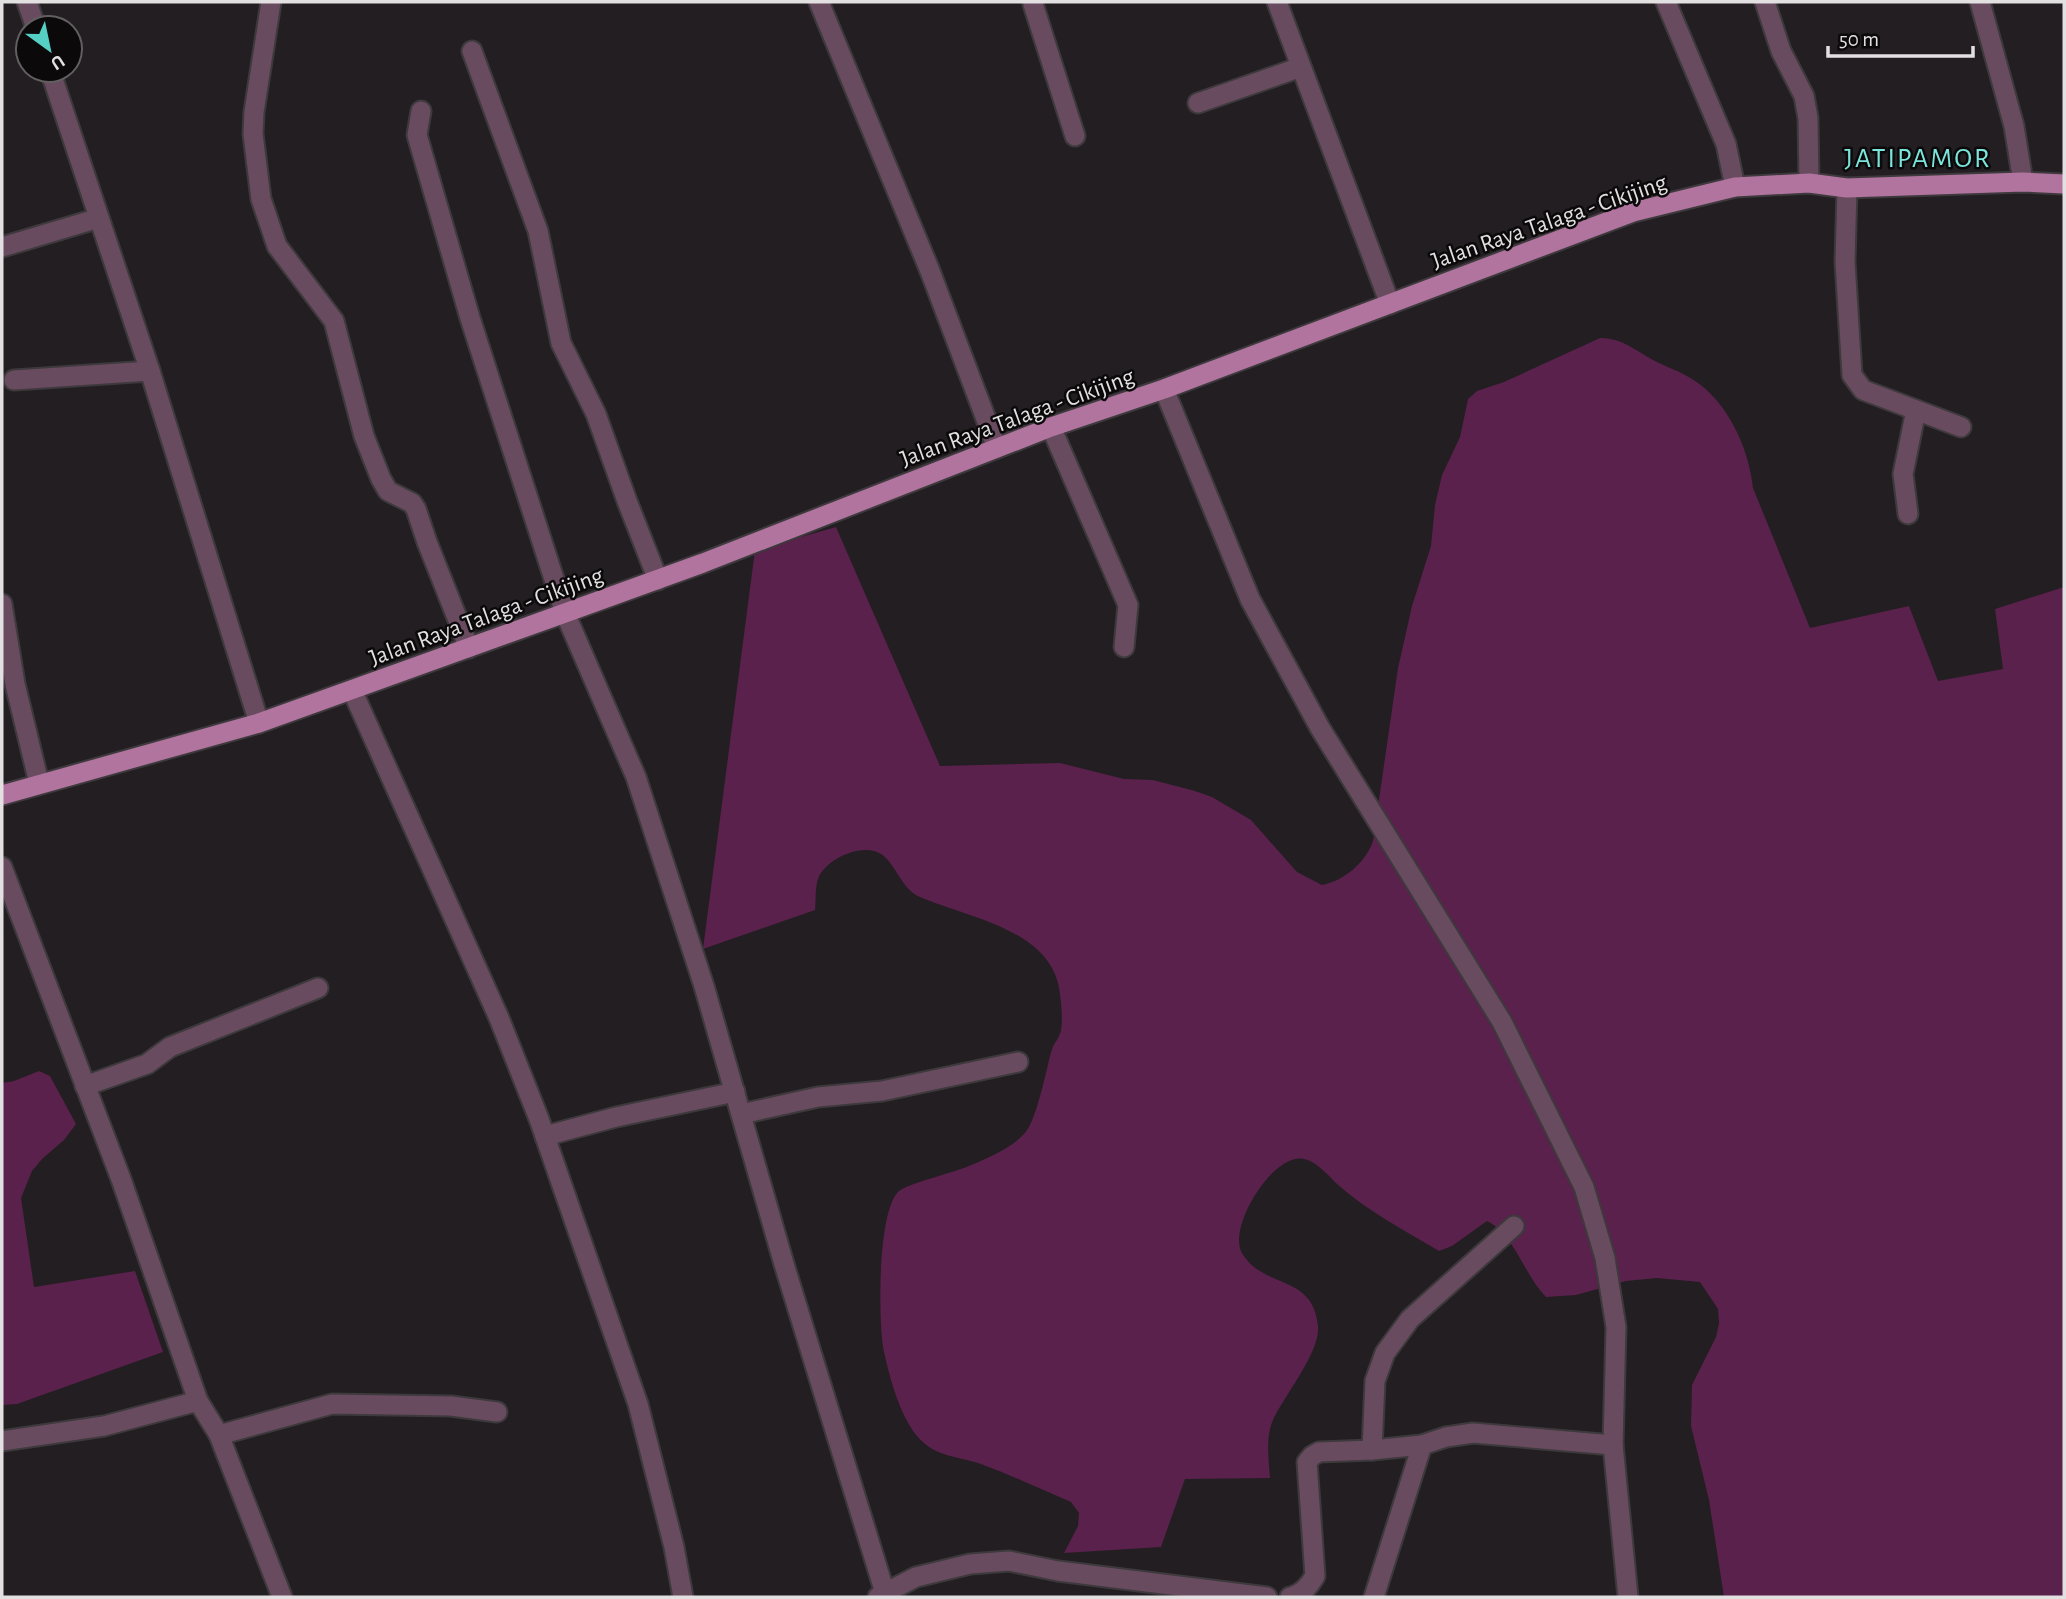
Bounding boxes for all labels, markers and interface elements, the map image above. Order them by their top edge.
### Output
north arrow [14,14,84,84]
scale bar [1828,14,1973,58]
text: 50 m [1839,29,1879,50]
text: U [47,51,68,73]
district label: JATIPAMOR [1844,145,1992,173]
street label: Jalan Raya Talaga - Cikijing [1429,170,1670,274]
street label: Jalan Raya Talaga - Cikijing [897,364,1138,471]
street label: Jalan Raya Talaga - Cikijing [366,563,607,670]

